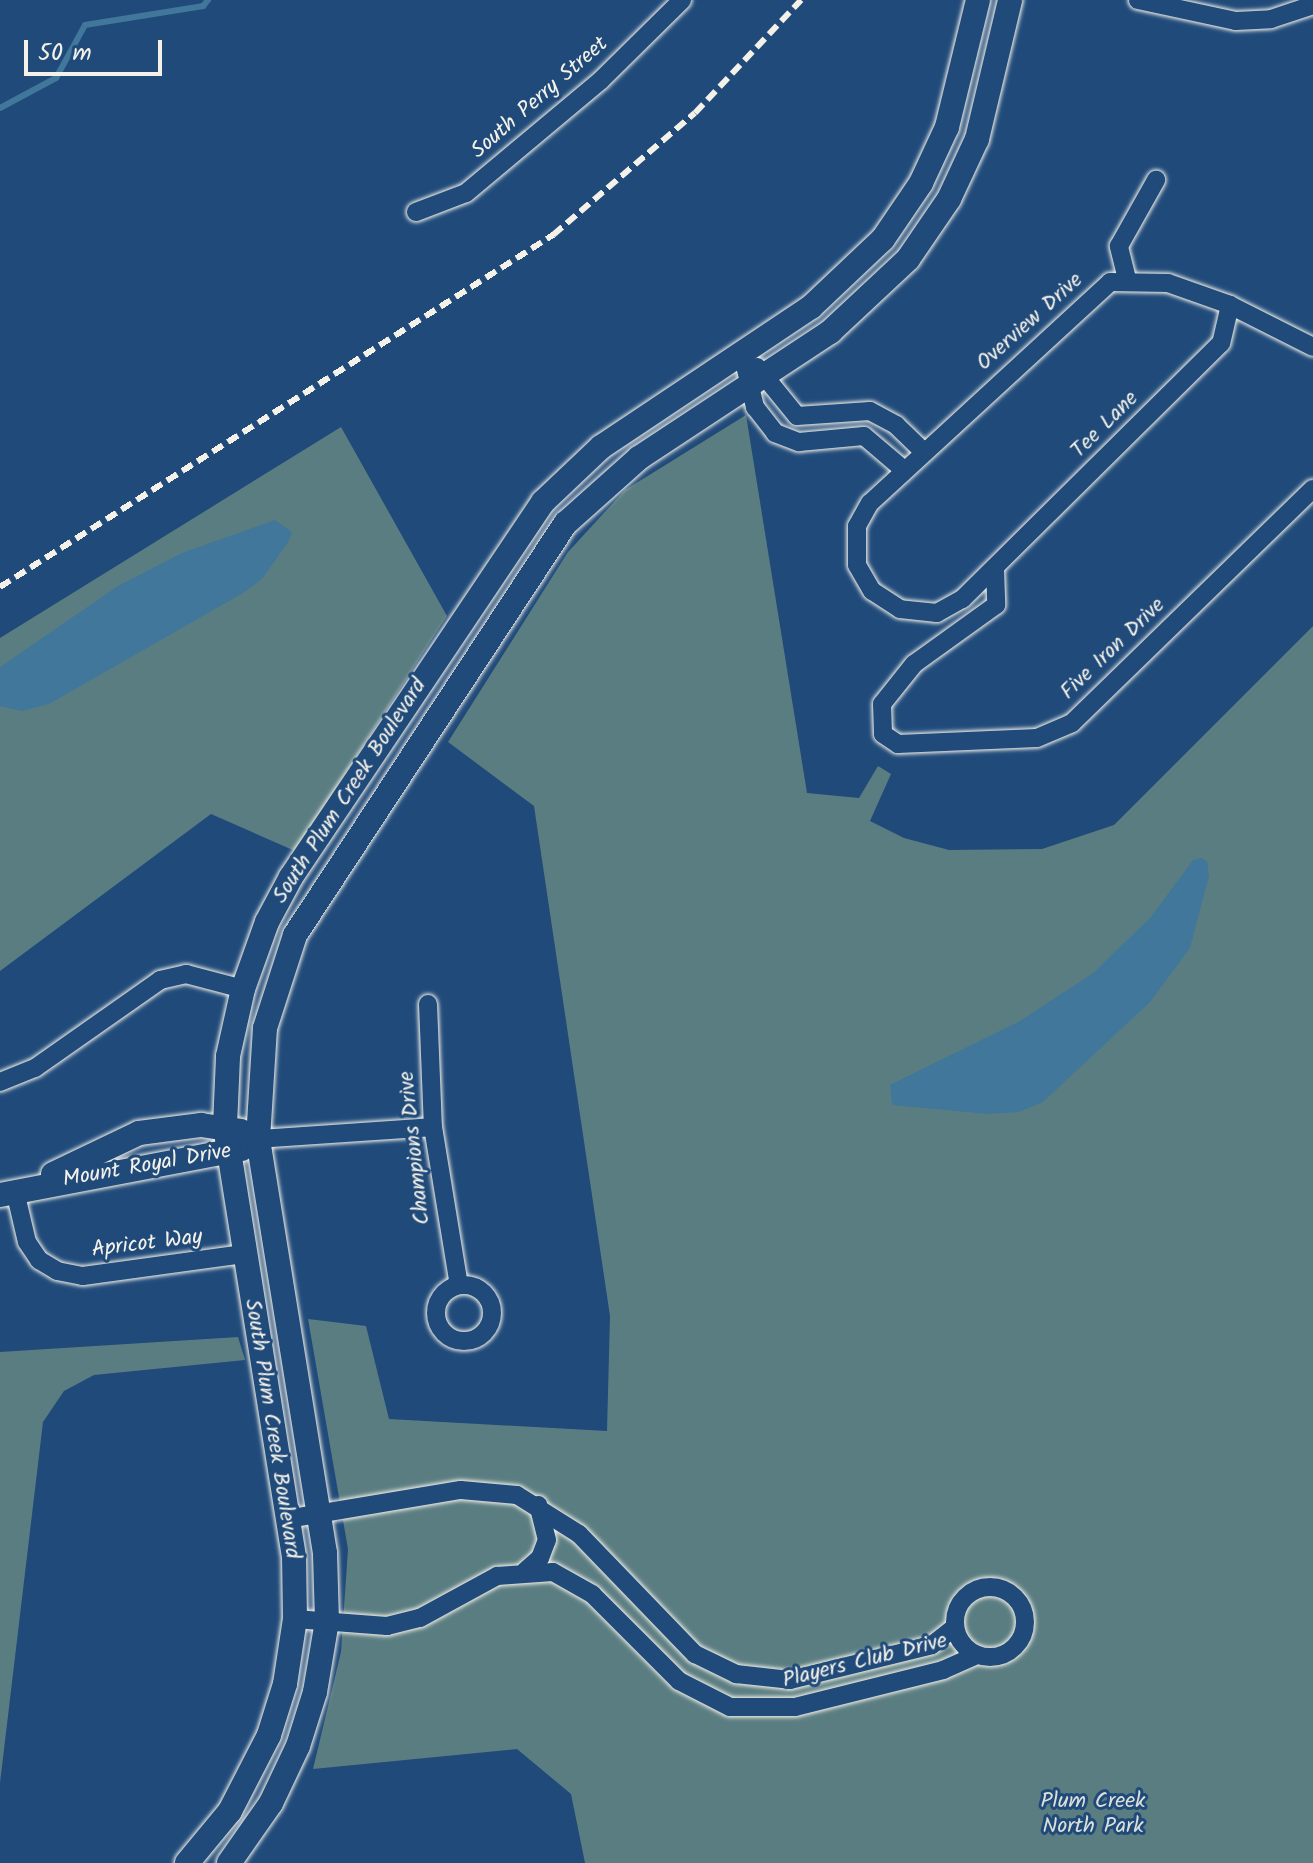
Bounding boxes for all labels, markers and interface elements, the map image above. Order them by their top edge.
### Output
scale bar [28,24,166,74]
street label: South Perry Street [466,31,614,165]
text: 50 m [38,34,92,73]
street label: Overview Drive [971,267,1089,377]
street label: Tee Lane [1066,386,1144,464]
street label: Five Iron Drive [1055,593,1171,705]
street label: South Plum Creek Boulevard [267,674,433,908]
street label: Champions Drive [394,1070,436,1226]
street label: Mount Royal Drive [61,1138,233,1194]
street label: Apricot Way [90,1224,204,1264]
street label: South Plum Creek Boulevard [238,1297,306,1561]
street label: Players Club Drive [780,1628,950,1694]
park label: Plum Creek North Park [1041,1788,1145,1840]

